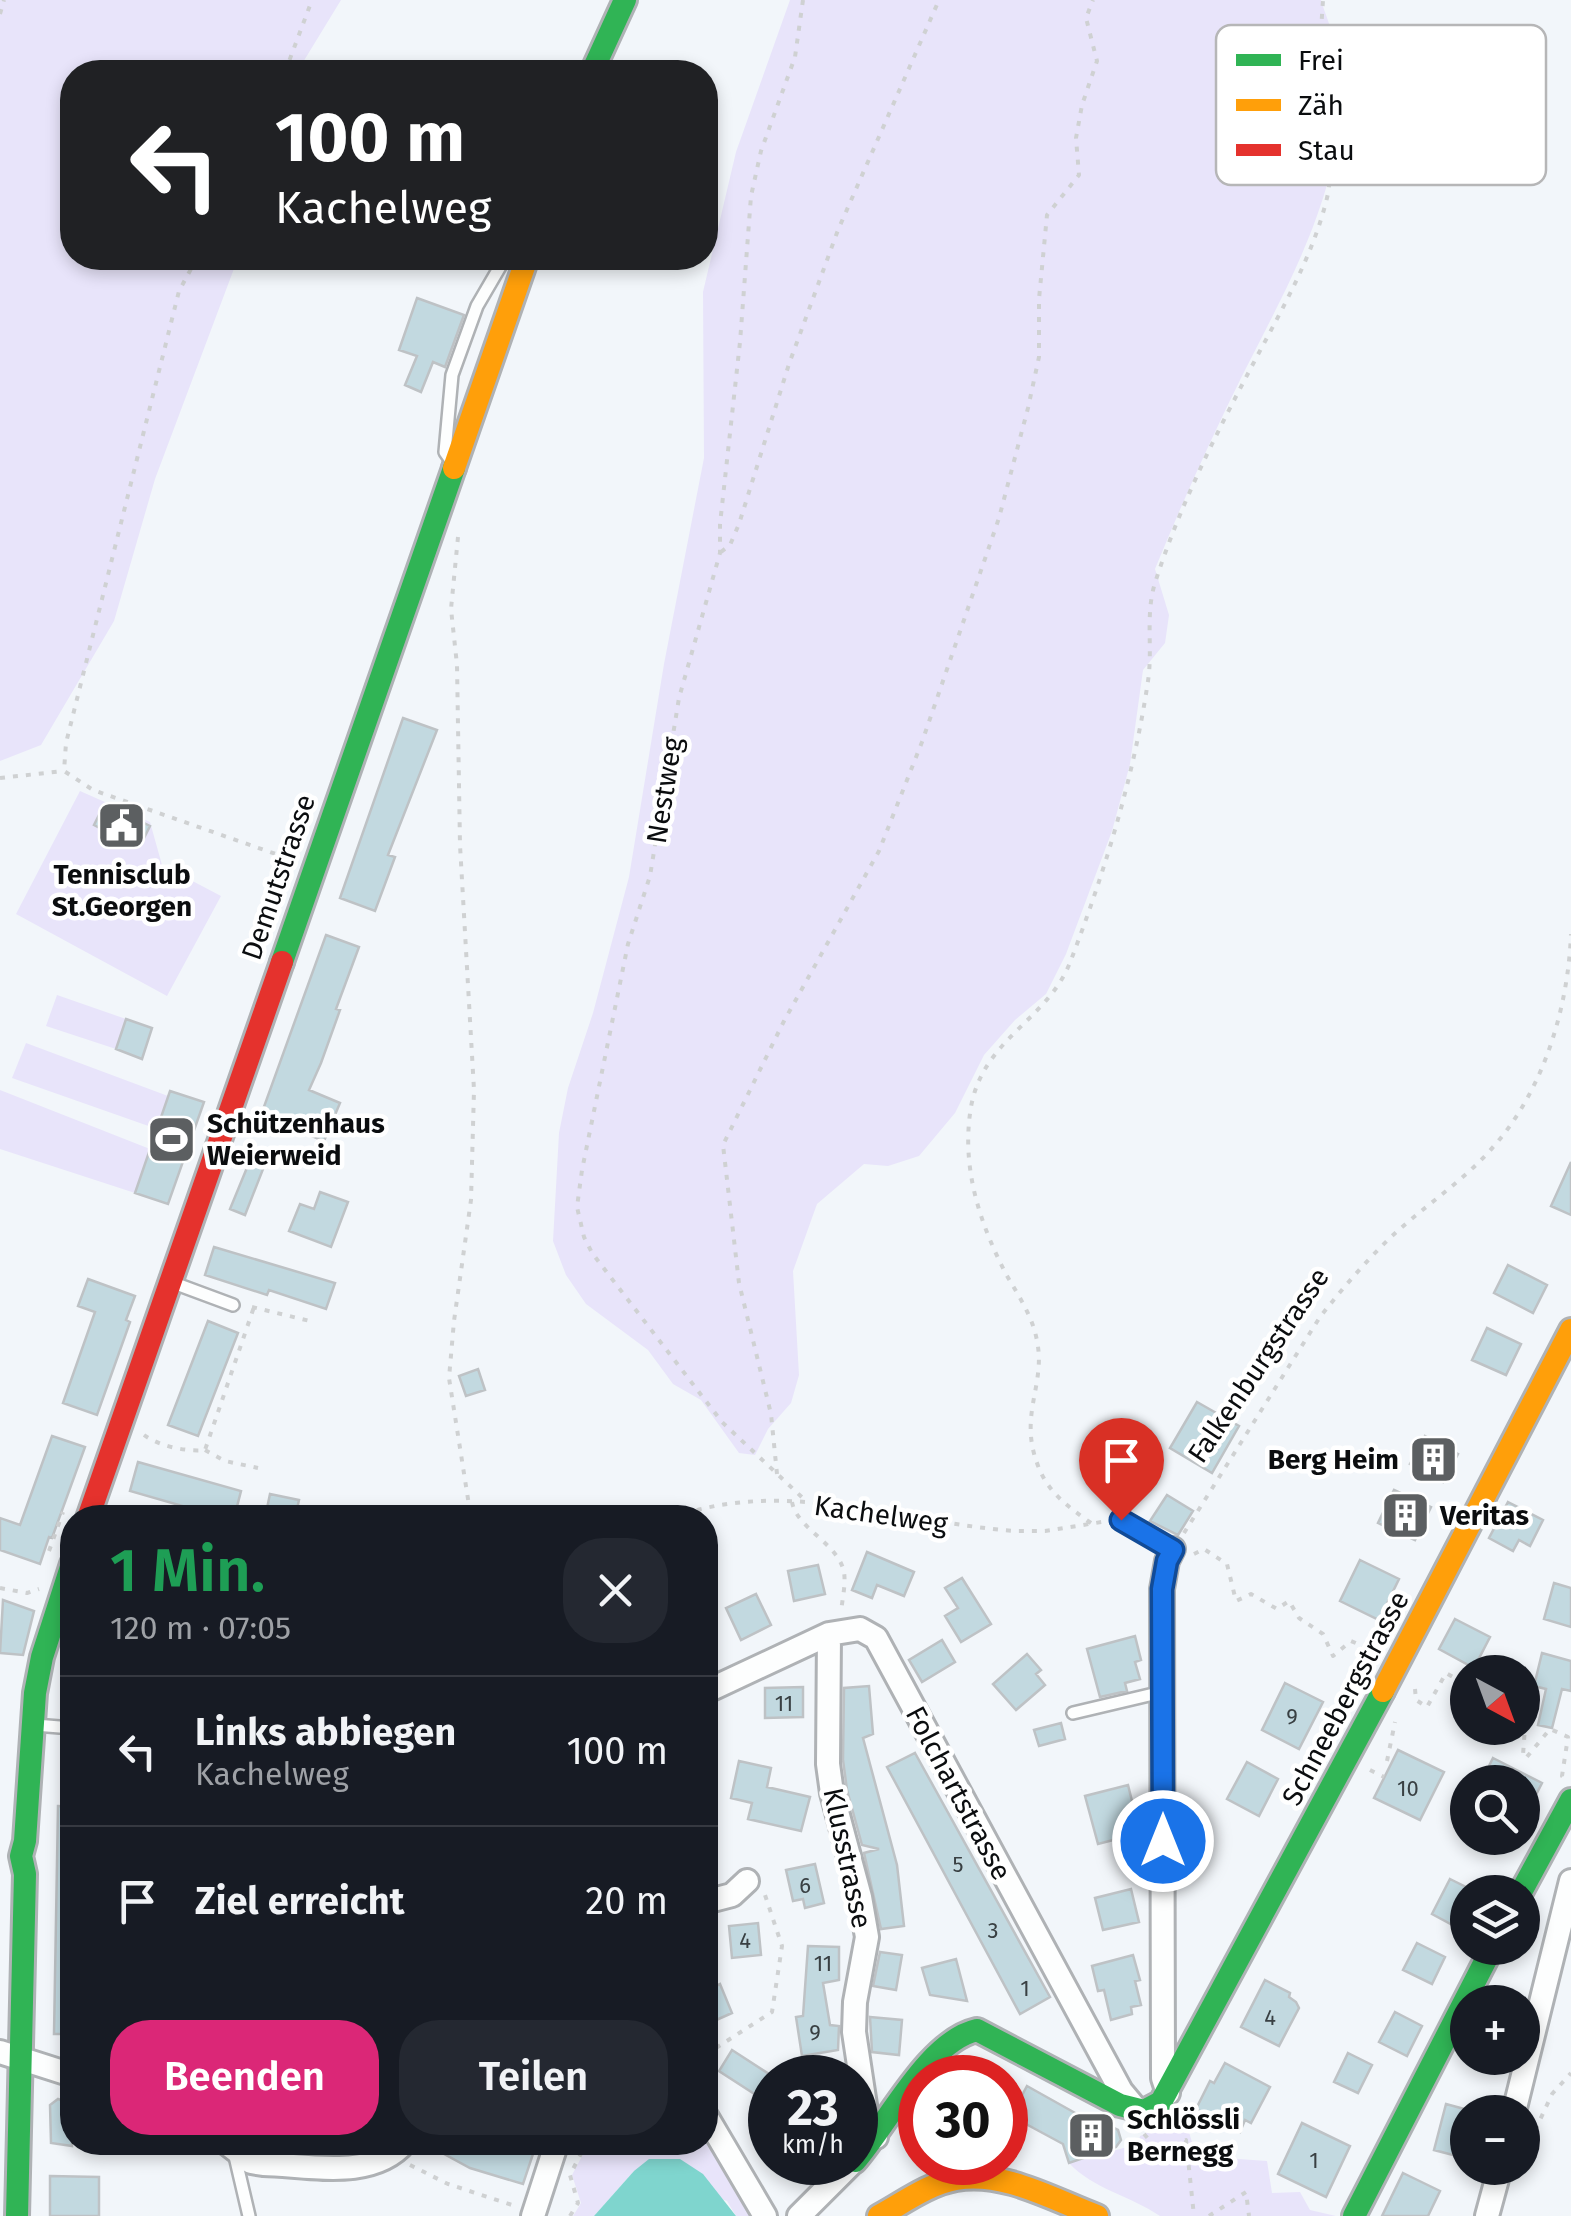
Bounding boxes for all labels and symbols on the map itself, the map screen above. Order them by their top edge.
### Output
legend [1216,25,1546,185]
text: Frei [1298,44,1344,77]
text: Zäh [1298,89,1344,122]
text: Stau [1298,134,1355,167]
street label: Nestweg [640,734,689,846]
street label: Demutstrasse [235,790,322,964]
public building icon: Tennisclub St.Georgen [96,800,148,852]
place label: Tennisclub St.Georgen [52,858,192,923]
place label: Schützenhaus Weierweid [207,1107,385,1172]
sports icon: Schützenhaus Weierweid [146,1113,198,1165]
street label: Falkenburgstrasse [1181,1262,1336,1469]
pin [1079,1418,1164,1521]
building icon: Berg Heim [1408,1433,1460,1485]
place label: Berg Heim [1268,1443,1399,1476]
street label: Kachelweg [812,1489,950,1540]
building icon: Veritas [1379,1489,1431,1541]
place label: Veritas [1439,1499,1529,1532]
street label: Schneebergstrasse [1275,1586,1416,1811]
north arrow [1450,1655,1540,1745]
house number: 11 [775,1690,793,1717]
street label: Folchartstrasse [899,1701,1018,1886]
house number: 9 [1286,1703,1298,1730]
house number: 10 [1397,1775,1419,1802]
street label: Klusstrasse [817,1785,879,1931]
position arrow [1111,1789,1215,1893]
house number: 5 [952,1851,964,1878]
house number: 6 [799,1872,811,1899]
house number: 3 [988,1917,998,1944]
house number: 4 [739,1927,751,1954]
house number: 11 [814,1950,832,1977]
house number: 1 [1020,1975,1030,2002]
house number: 4 [1264,2004,1276,2031]
house number: 9 [809,2019,821,2046]
speed limit sign: 30 [898,2055,1028,2185]
place label: Schlössli Bernegg [1127,2103,1240,2168]
building icon: Schlössli Bernegg [1066,2109,1118,2161]
house number: 1 [1309,2147,1319,2174]

